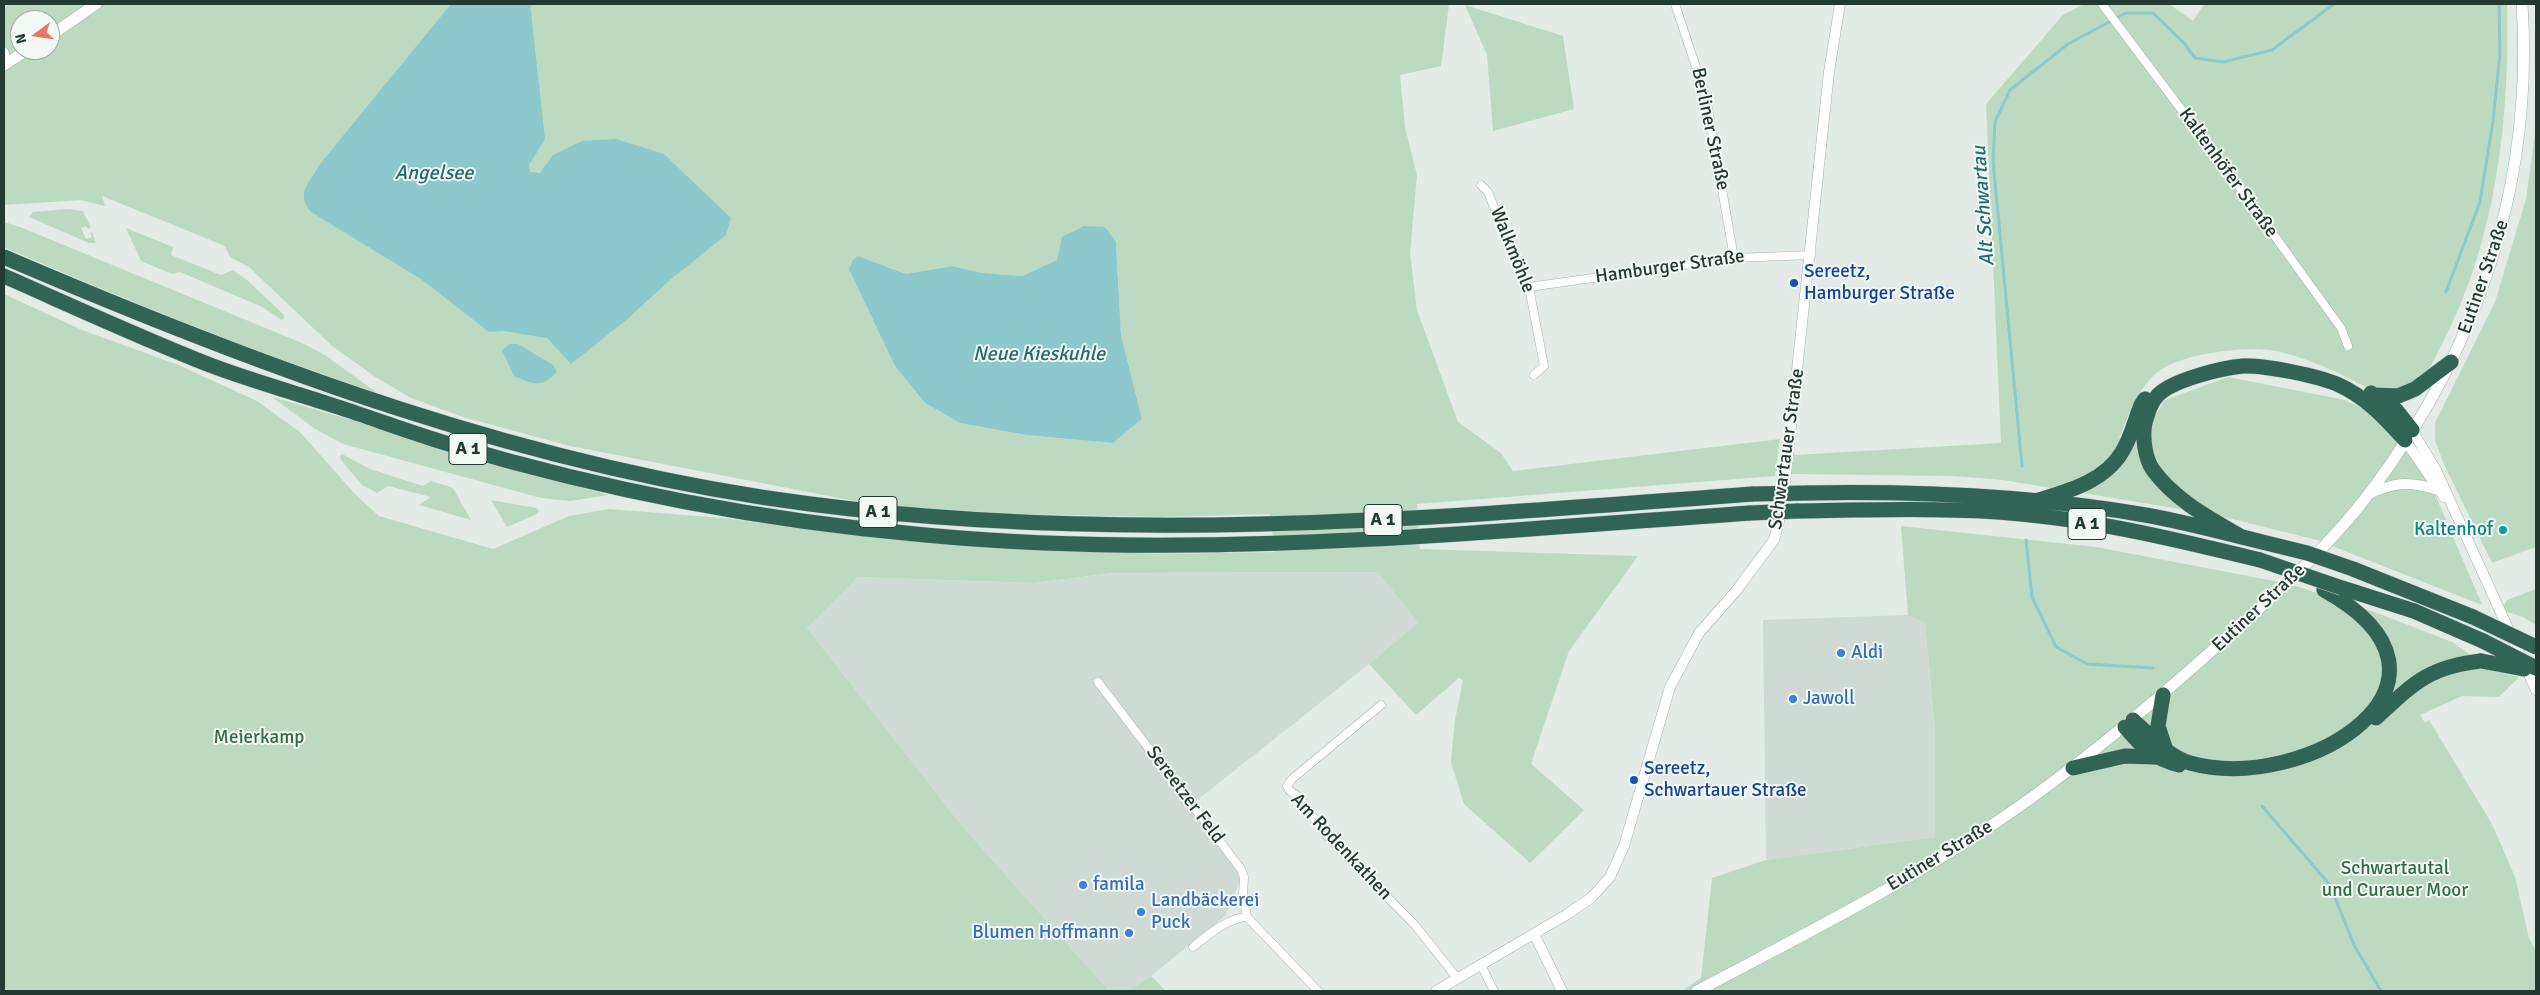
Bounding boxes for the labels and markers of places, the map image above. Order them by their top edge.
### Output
place label: Sereetz, Hamburger Straße [1804,261,1955,305]
marker: Sereetz, Hamburger Straße [1788,277,1800,289]
place label: Kaltenhof [2414,519,2493,541]
marker: Kaltenhof [2497,524,2509,536]
place label: Aldi [1851,642,1883,664]
marker: Aldi [1835,647,1847,659]
place label: Jawoll [1803,688,1855,710]
marker: Jawoll [1787,693,1799,705]
place label: Sereetz, Schwartauer Straße [1644,758,1807,802]
marker: Sereetz, Schwartauer Straße [1628,774,1640,786]
place label: famila [1093,874,1145,896]
marker: famila [1077,879,1089,891]
place label: Landbäckerei Puck [1151,890,1259,934]
marker: Landbäckerei Puck [1135,906,1147,918]
place label: Blumen Hoffmann [972,922,1119,944]
marker: Blumen Hoffmann [1123,927,1135,939]

